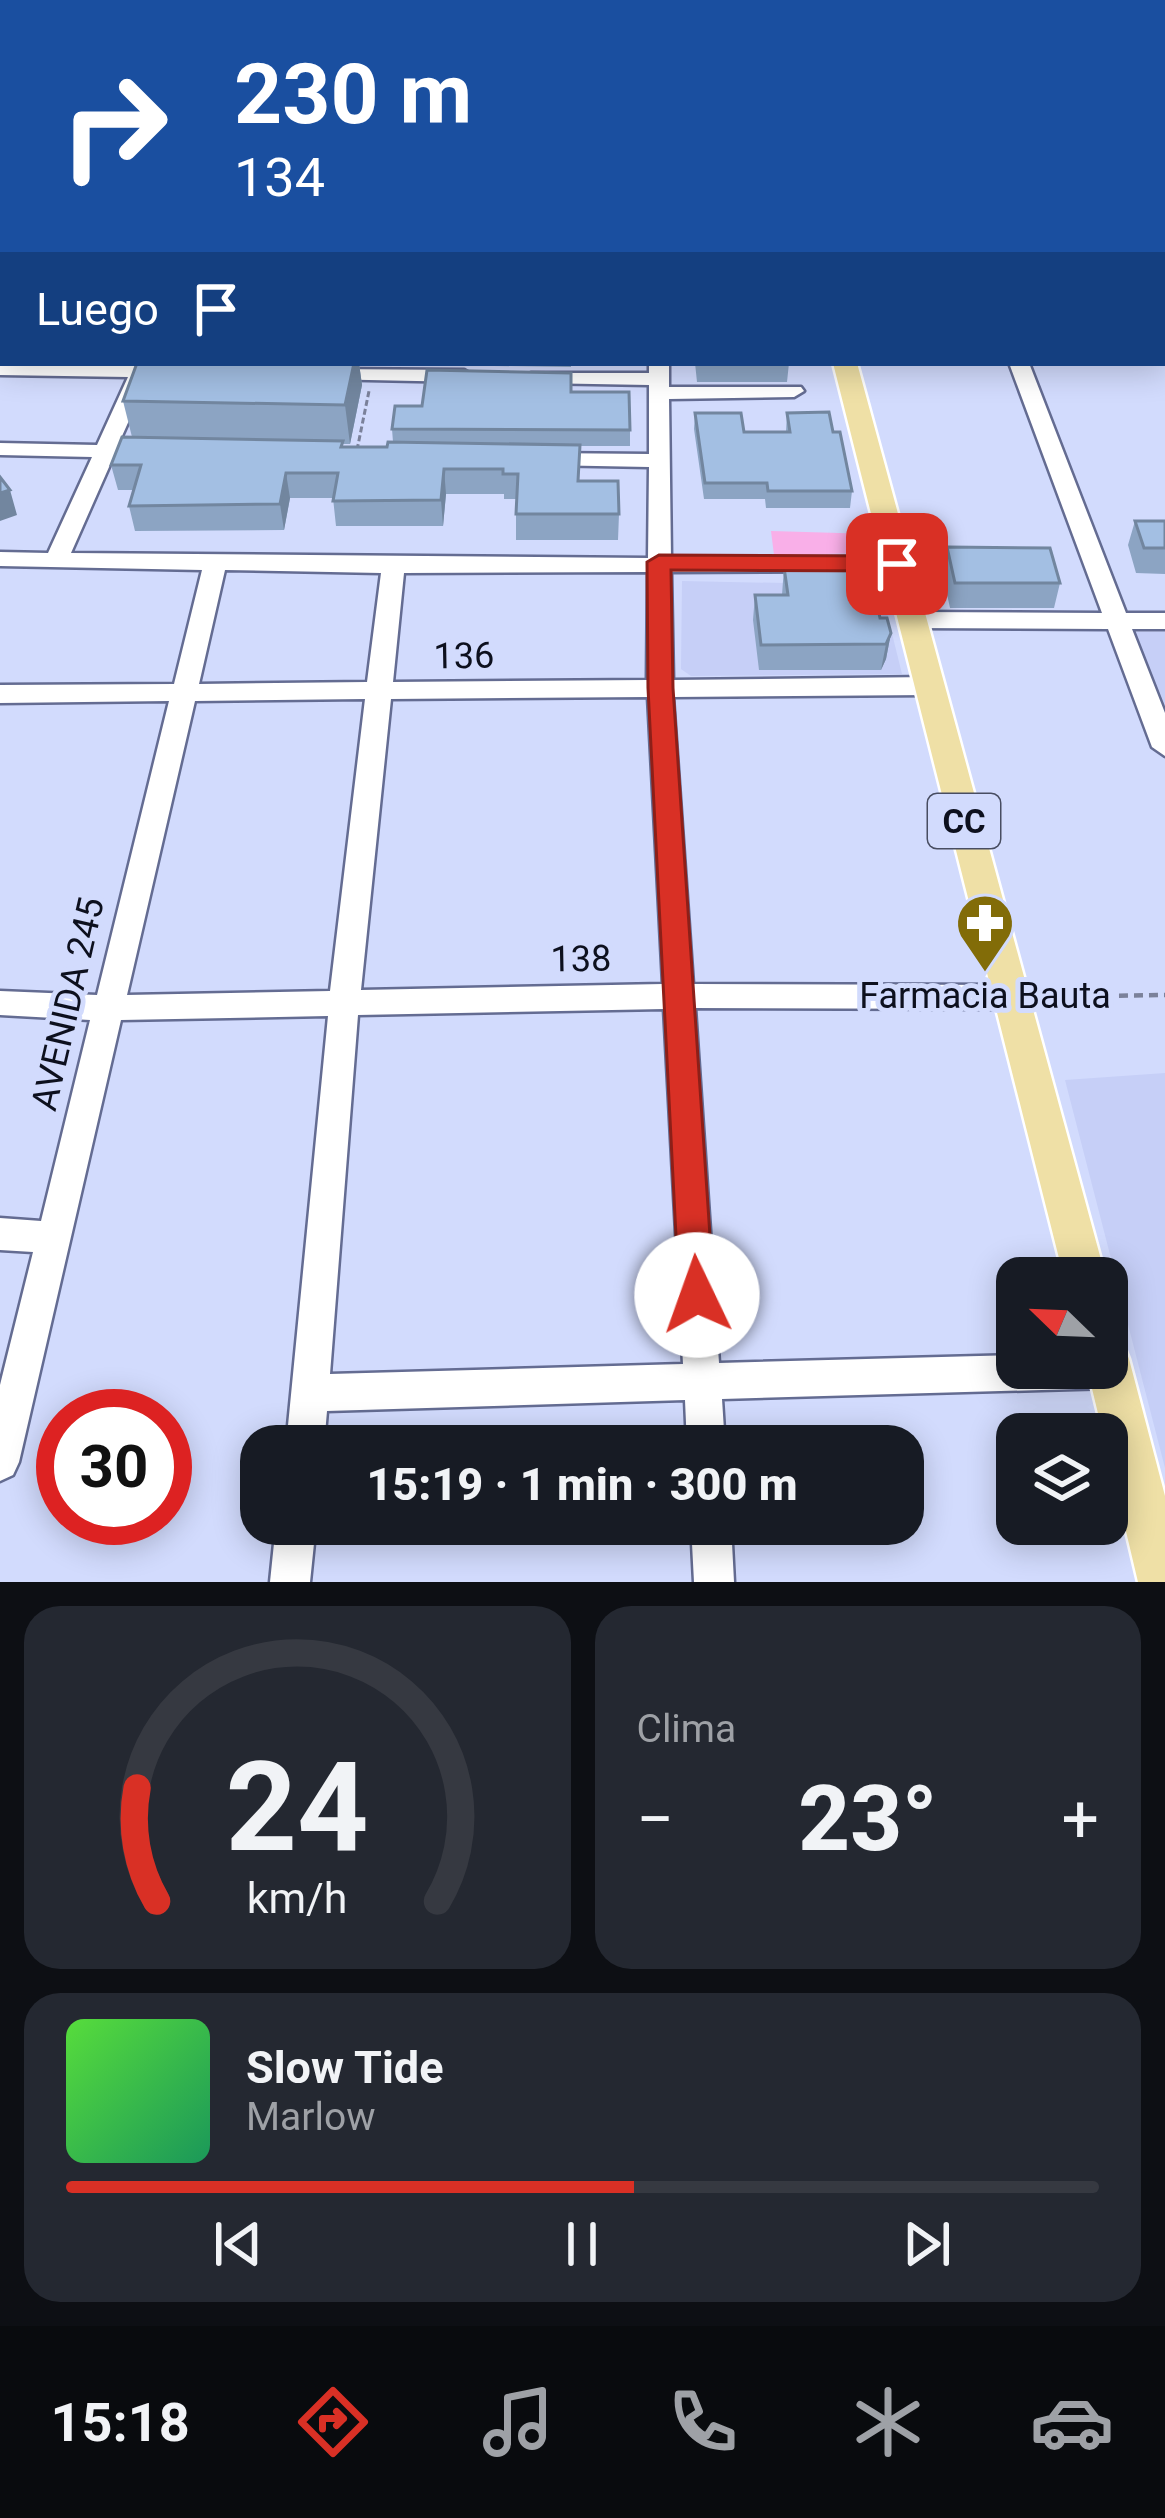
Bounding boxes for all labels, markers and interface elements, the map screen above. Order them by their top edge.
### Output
text: 230 m [234,45,472,144]
icon: right [36,48,192,204]
text: 134 [234,146,325,209]
icon: arrive [183,276,249,342]
text: Luego [36,283,159,336]
pin [846,513,948,615]
icon: arrive [864,531,930,597]
street label: 136 [433,634,495,678]
road number: CC [928,794,1000,848]
pharmacy icon: Farmacia Bauta [954,892,1016,974]
street label: AVENIDA 245 [23,893,113,1115]
street label: 138 [550,937,612,981]
place label: Farmacia Bauta [859,975,1111,1017]
position arrow [634,1232,760,1358]
north arrow [996,1257,1128,1389]
map controls [996,1257,1128,1545]
speed limit sign: 30 [36,1389,192,1545]
button: layers [996,1413,1128,1545]
text: 15:19 · 1 min · 300 m [366,1458,798,1511]
text: Clima [637,1706,736,1752]
text: 24 [226,1734,369,1880]
text: 23° [798,1767,938,1872]
text: − [637,1781,674,1858]
text: + [1062,1781,1099,1858]
text: km/h [247,1872,348,1922]
text: Slow Tide [246,2041,444,2094]
text: Marlow [246,2094,376,2140]
icon: previous [205,2211,271,2277]
icon: pause [549,2211,615,2277]
icon: next [894,2211,960,2277]
icon: directions [291,2380,375,2464]
icon: music [476,2380,560,2464]
icon: phone [661,2380,745,2464]
icon: climate [846,2380,930,2464]
icon: car [1030,2380,1114,2464]
text: 15:18 [50,2391,190,2454]

